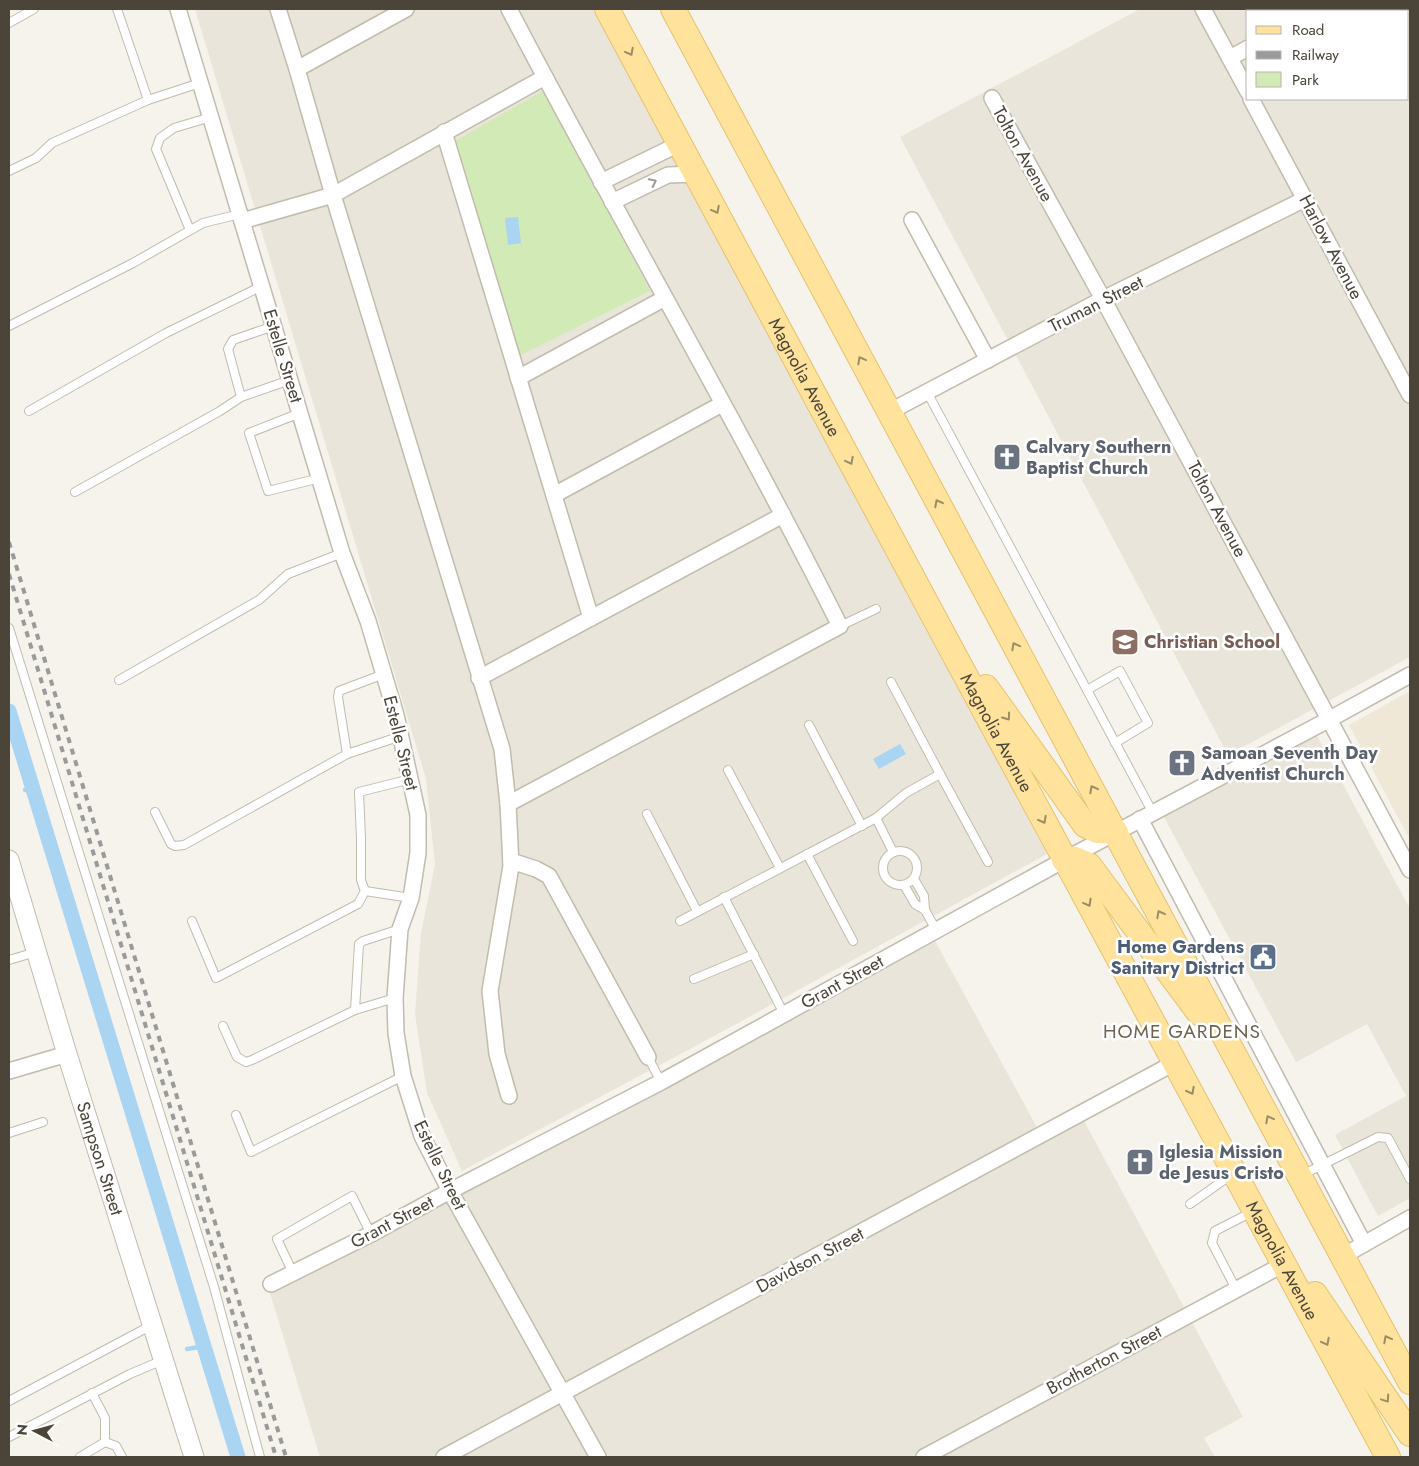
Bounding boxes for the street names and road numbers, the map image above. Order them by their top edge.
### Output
street label: Tolton Avenue [986,102,1060,206]
street label: Harlow Avenue [1293,190,1369,304]
street label: Truman Street [1044,269,1148,339]
street label: Estelle Street [256,306,310,407]
street label: Magnolia Avenue [762,313,847,442]
street label: Tolton Avenue [1181,456,1253,562]
street label: Magnolia Avenue [954,669,1039,797]
street label: Estelle Street [377,693,425,794]
street label: Grant Street [796,948,889,1015]
street label: Sampson Street [70,1098,130,1219]
street label: Estelle Street [407,1116,473,1215]
street label: Grant Street [346,1189,439,1255]
street label: Magnolia Avenue [1239,1196,1325,1325]
street label: Davidson Street [752,1220,869,1299]
street label: Brotherton Street [1042,1318,1167,1401]

